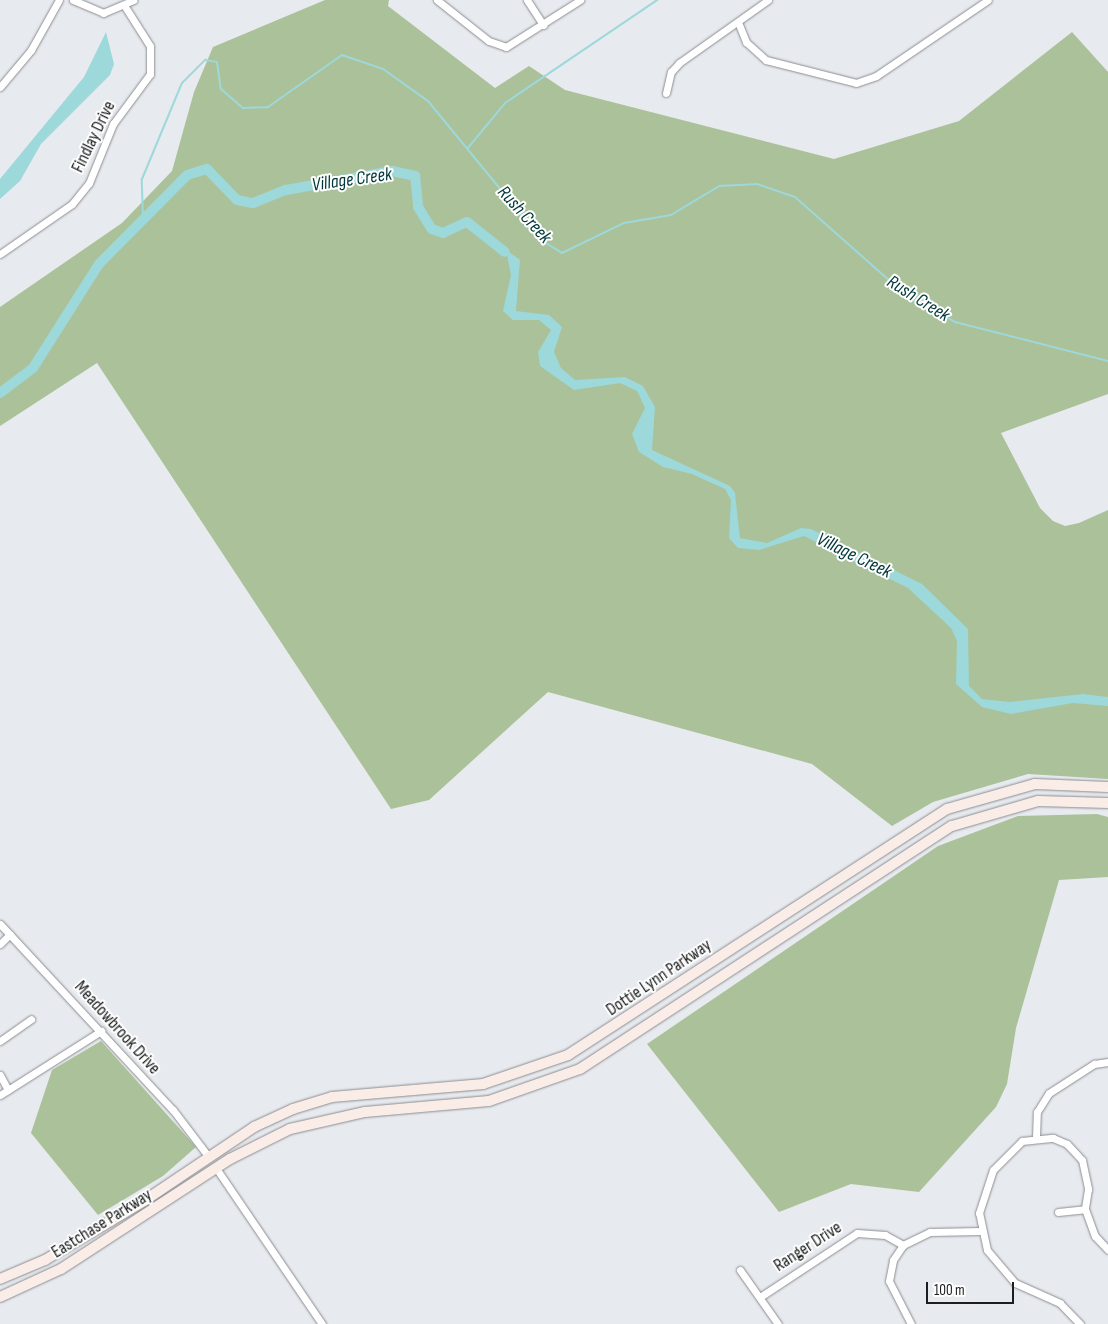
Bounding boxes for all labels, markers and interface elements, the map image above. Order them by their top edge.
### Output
street label: Findlay Drive [67,98,121,176]
water label: Village Creek [311,163,393,197]
water label: Rush Creek [492,181,556,249]
water label: Rush Creek [882,271,954,327]
water label: Village Creek [813,528,895,584]
street label: Dottie Lynn Parkway [602,935,716,1021]
street label: Meadowbrook Drive [69,977,165,1079]
street label: Eastchase Parkway [48,1185,156,1263]
street label: Ranger Drive [770,1217,846,1277]
scale bar [928,1272,1016,1304]
text: 100 m [934,1281,965,1300]

